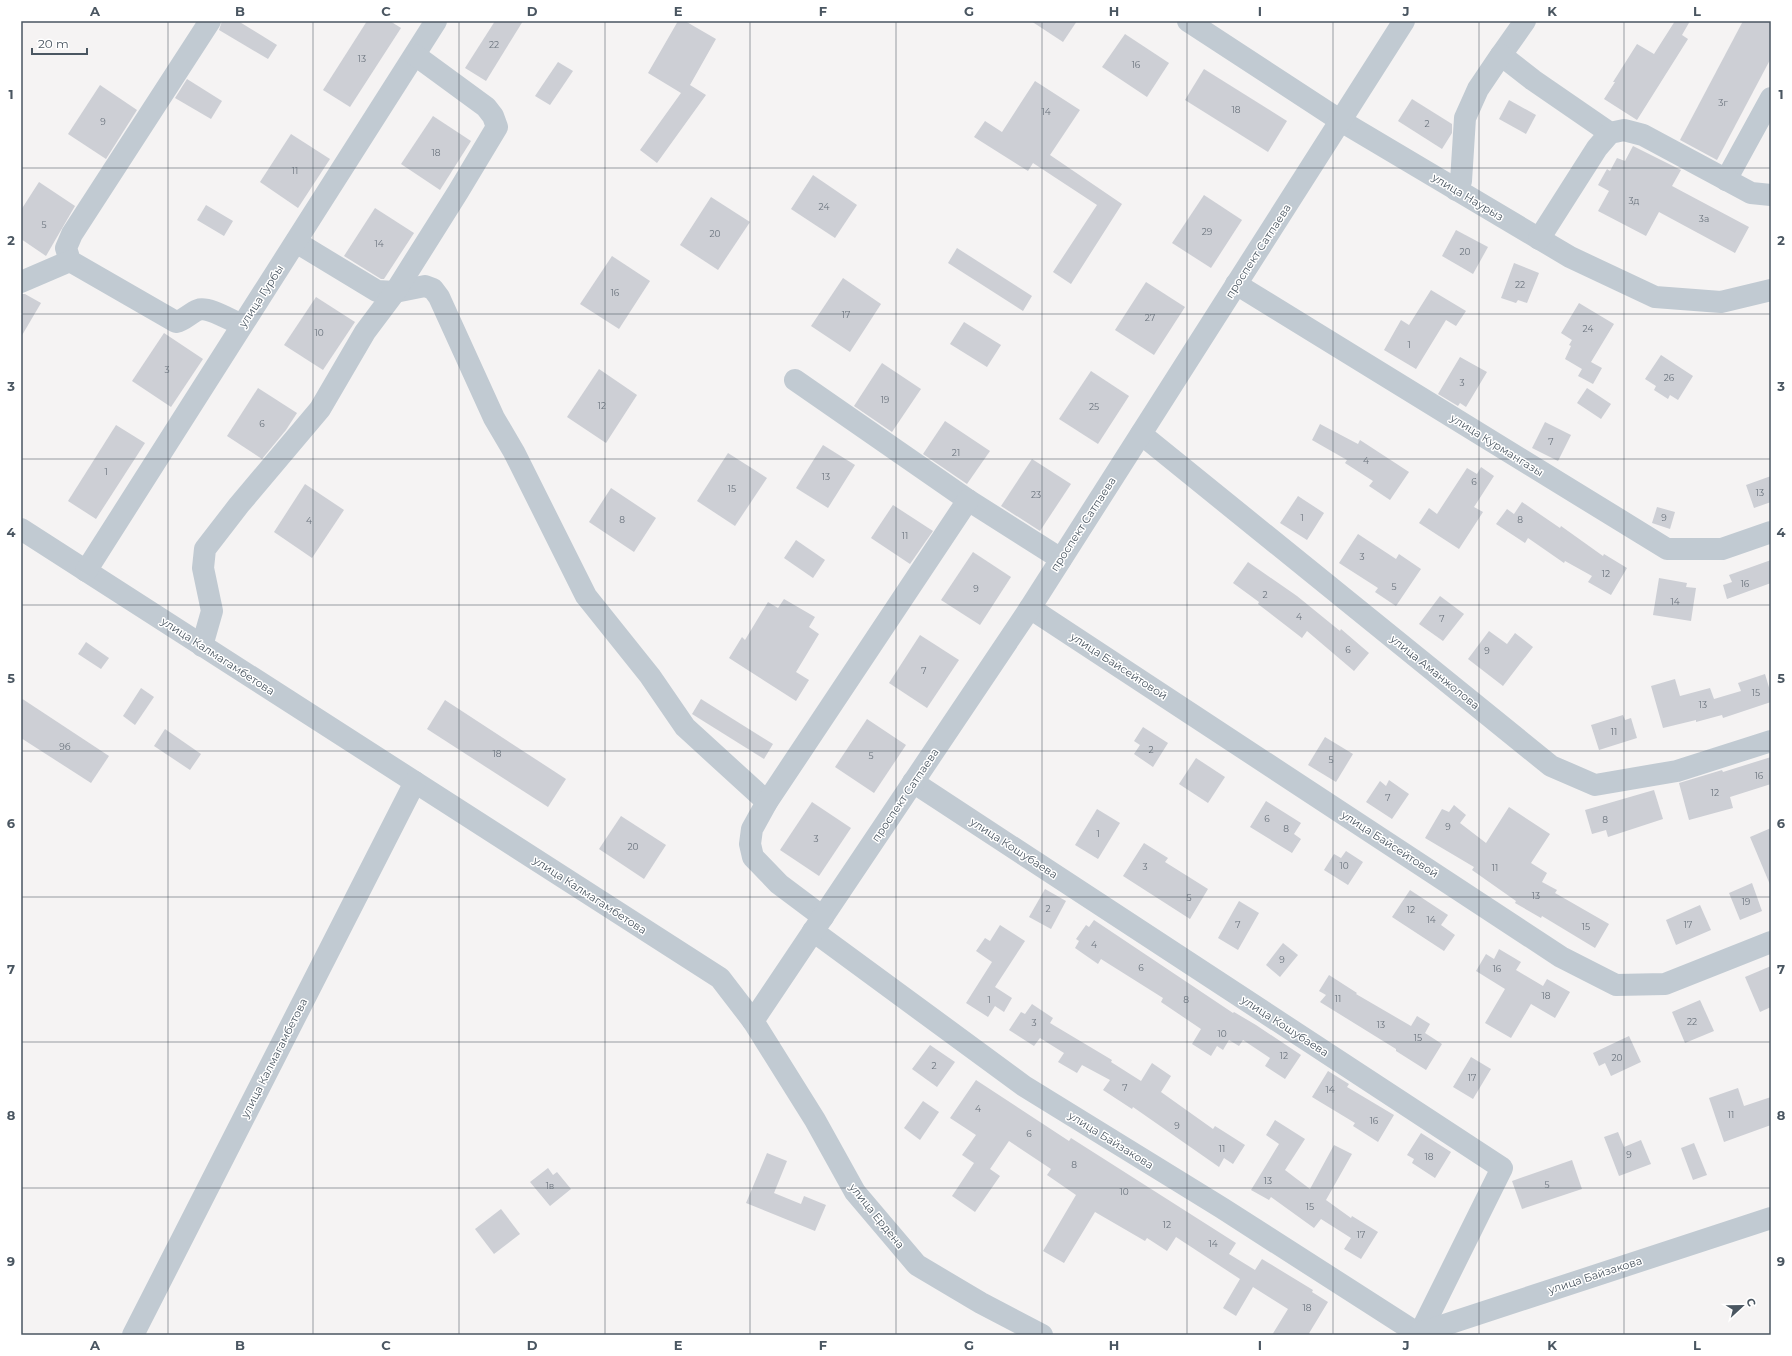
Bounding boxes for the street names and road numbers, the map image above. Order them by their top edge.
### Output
street label: улица Наурыз [1429,170,1506,224]
street label: проспект Сатпаева [1222,201,1294,301]
street label: улица Гурбы [235,262,286,331]
street label: улица Курмангазы [1447,410,1546,479]
street label: проспект Сатпаева [1047,474,1119,574]
street label: улица Калмагамбетова [158,614,277,698]
street label: улица Байсейтовой [1067,629,1170,703]
street label: улица Аманжолова [1387,631,1482,712]
street label: проспект Сатпаева [868,746,942,844]
street label: улица Байсейтовой [1338,807,1441,881]
street label: улица Кошубаева [967,814,1060,881]
street label: улица Калмагамбетова [530,853,649,937]
street label: улица Кошубаева [1238,992,1331,1059]
street label: улица Калмагамбетова [237,996,310,1121]
street label: улица Байзакова [1065,1108,1156,1172]
street label: улица Ердена [846,1180,908,1251]
street label: улица Байзакова [1545,1253,1644,1297]

